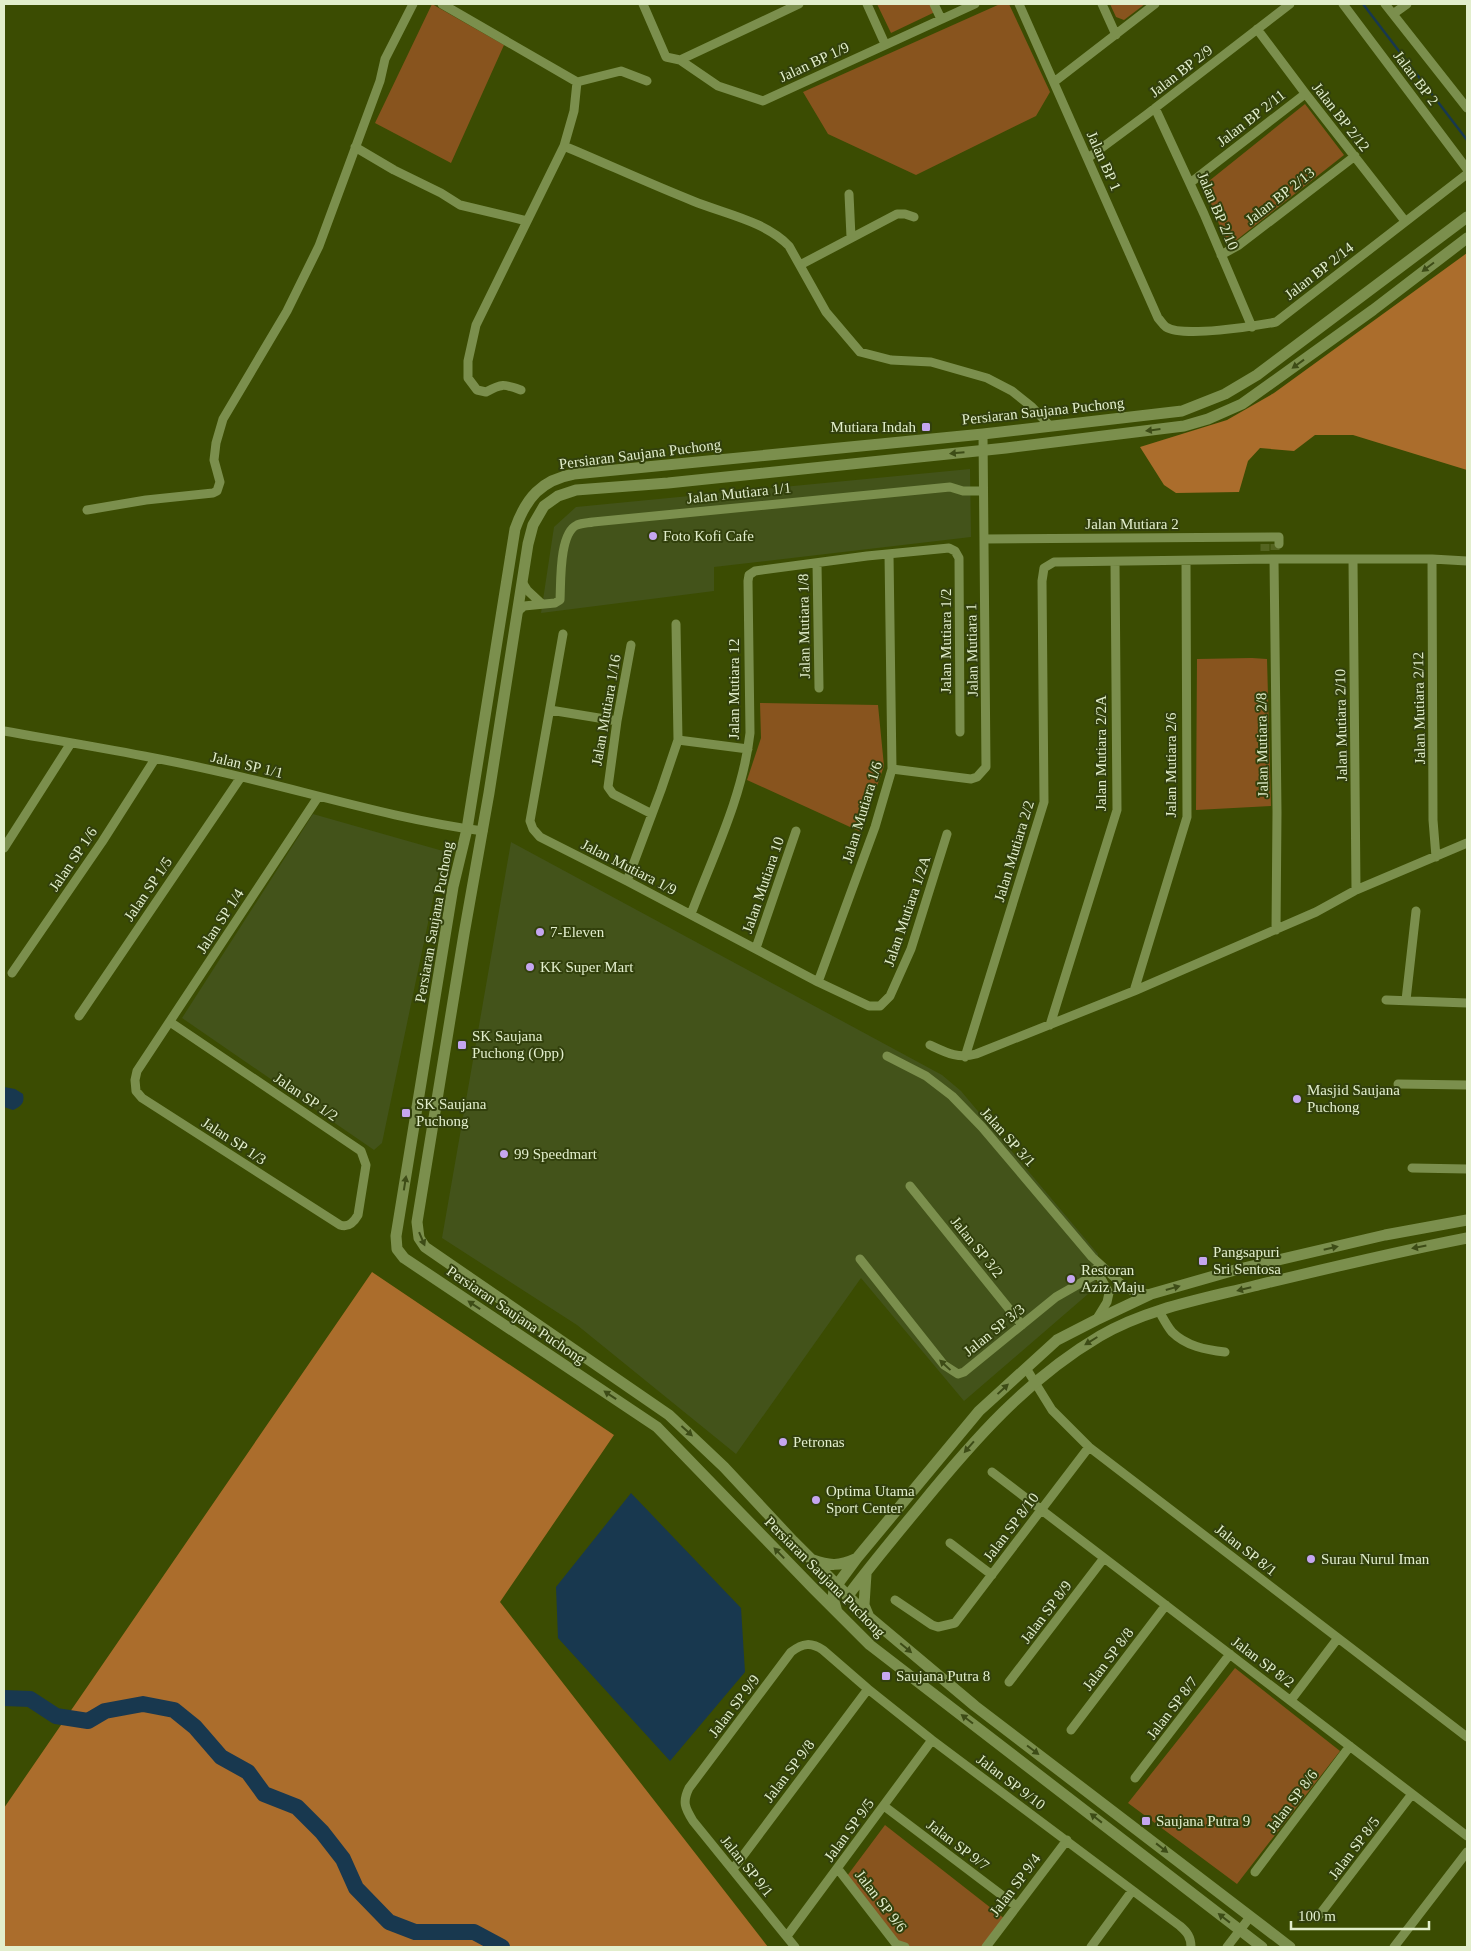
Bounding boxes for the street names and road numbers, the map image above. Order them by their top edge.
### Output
street label: Jalan BP 1/9 [777,39,851,85]
street label: Jalan BP 2/9 [1146,42,1216,100]
street label: Jalan BP 2 [1390,48,1442,108]
street label: Jalan BP 2/12 [1309,79,1373,155]
street label: Jalan BP 2/11 [1214,86,1288,150]
street label: Jalan BP 1 [1084,129,1124,193]
street label: Jalan BP 2/13 [1242,164,1318,228]
street label: Jalan BP 2/10 [1194,170,1242,252]
street label: Jalan BP 2/14 [1281,239,1357,303]
street label: Persiaran Saujana Puchong [961,394,1126,427]
street label: Persiaran Saujana Puchong [558,436,723,472]
street label: Jalan Mutiara 1/1 [686,480,792,506]
street label: Jalan Mutiara 2 [1085,516,1179,532]
street label: Jalan Mutiara 1/8 [795,573,813,679]
street label: Jalan Mutiara 1/2 [938,589,954,693]
street label: Jalan Mutiara 1 [963,603,981,697]
street label: Jalan Mutiara 12 [726,639,742,739]
street label: Jalan Mutiara 2/12 [1410,652,1428,764]
street label: Jalan Mutiara 1/16 [588,653,624,767]
street label: Jalan Mutiara 2/10 [1332,669,1350,781]
street label: Jalan Mutiara 2/8 [1253,692,1271,798]
street label: Jalan Mutiara 2/2A [1093,695,1109,811]
street label: Jalan Mutiara 2/6 [1163,712,1179,817]
street label: Jalan SP 1/1 [209,749,285,781]
street label: Jalan Mutiara 1/6 [839,759,885,865]
street label: Jalan Mutiara 2/2 [991,798,1037,904]
street label: Jalan SP 1/6 [46,824,100,894]
street label: Jalan Mutiara 10 [739,835,787,935]
street label: Jalan Mutiara 1/9 [579,836,679,898]
street label: Persiaran Saujana Puchong [412,840,456,1004]
street label: Jalan Mutiara 1/2A [881,853,933,968]
street label: Jalan SP 1/5 [121,854,175,924]
street label: Jalan SP 1/4 [193,885,247,956]
street label: Jalan SP 1/2 [271,1070,341,1124]
street label: Jalan SP 3/1 [977,1104,1039,1170]
street label: Jalan SP 1/3 [199,1114,269,1168]
street label: Jalan SP 3/2 [948,1213,1006,1281]
street label: Persiaran Saujana Puchong [444,1263,589,1368]
street label: Jalan SP 3/3 [960,1301,1028,1359]
street label: Jalan SP 8/10 [980,1490,1042,1564]
street label: Persiaran Saujana Puchong [762,1514,889,1641]
street label: Jalan SP 8/1 [1212,1521,1280,1579]
street label: Jalan SP 8/9 [1017,1578,1075,1646]
street label: Jalan SP 8/8 [1079,1625,1137,1693]
street label: Jalan SP 8/2 [1229,1633,1297,1691]
street label: Jalan SP 9/9 [705,1672,763,1740]
street label: Jalan SP 8/7 [1143,1673,1201,1742]
street label: Jalan SP 9/8 [760,1737,818,1805]
street label: Jalan SP 9/10 [974,1751,1048,1813]
street label: Jalan SP 8/6 [1263,1766,1321,1835]
street label: Jalan SP 9/5 [821,1796,877,1864]
street label: Jalan SP 8/5 [1325,1814,1383,1882]
street label: Jalan SP 9/7 [924,1816,993,1874]
street label: Jalan SP 9/1 [718,1832,776,1900]
street label: Jalan SP 9/4 [986,1850,1044,1919]
street label: Jalan SP 9/6 [852,1867,910,1935]

